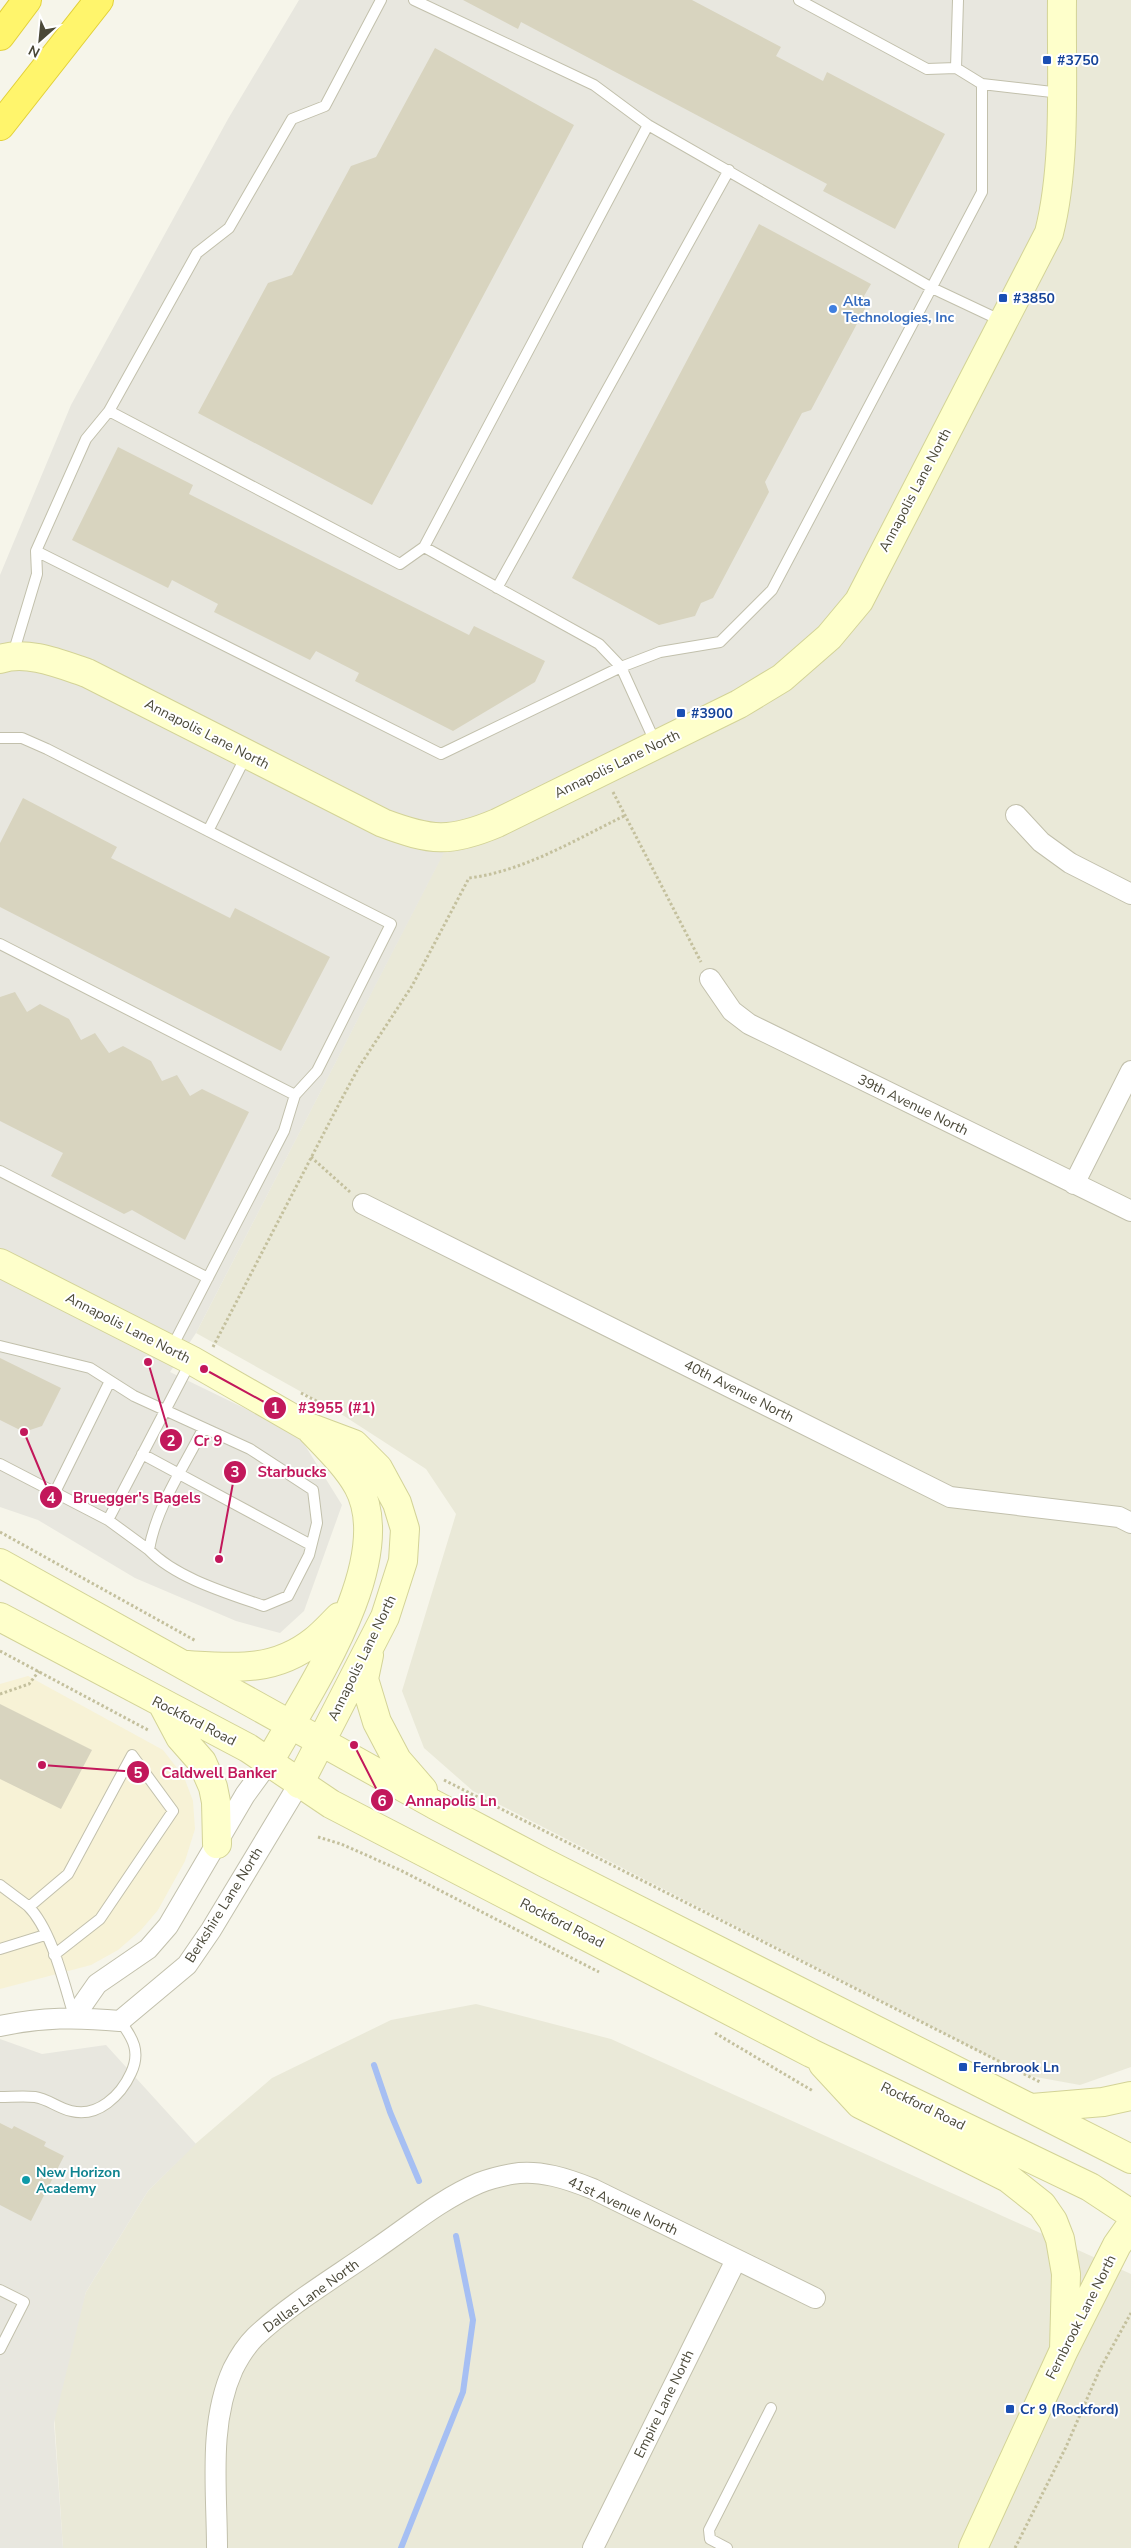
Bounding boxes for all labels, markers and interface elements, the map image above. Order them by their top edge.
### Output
north arrow [15,15,65,65]
text: N [25,40,43,62]
place label: #3750 [1057,51,1099,70]
marker: #3750 [1041,54,1053,66]
place label: #3850 [1013,289,1055,308]
place label: Alta Technologies, Inc [843,292,954,327]
marker: #3850 [997,292,1009,304]
marker: Alta Technologies, Inc [827,303,839,315]
street label: Annapolis Lane North [874,425,956,555]
street label: Annapolis Lane North [141,694,273,774]
place label: #3900 [691,704,733,723]
marker: #3900 [675,707,687,719]
street label: Annapolis Lane North [551,725,683,803]
street label: 39th Avenue North [855,1070,971,1140]
street label: Annapolis Lane North [62,1288,194,1368]
street label: 40th Avenue North [681,1355,797,1427]
callout: #3955 (#1) [263,1393,386,1423]
text: 1 [270,1398,280,1418]
text: #3955 (#1) [298,1398,376,1418]
callout: Cr 9 [159,1425,233,1455]
text: 2 [166,1431,176,1451]
text: Cr 9 [193,1431,223,1451]
callout: Starbucks [223,1457,337,1487]
text: 3 [230,1462,240,1482]
text: Starbucks [257,1462,327,1482]
callout: Bruegger's Bagels [38,1482,211,1512]
text: 4 [46,1488,56,1508]
text: Bruegger's Bagels [73,1488,201,1508]
street label: Annapolis Lane North [323,1592,401,1724]
street label: Rockford Road [149,1692,239,1750]
callout: Caldwell Banker [126,1757,286,1787]
text: 5 [133,1763,143,1783]
text: Caldwell Banker [161,1763,277,1783]
callout: Annapolis Ln [370,1785,507,1815]
text: 6 [377,1791,387,1811]
text: Annapolis Ln [405,1791,497,1811]
street label: Berkshire Lane North [181,1844,267,1966]
street label: Rockford Road [517,1894,607,1952]
place label: Fernbrook Ln [973,2058,1059,2077]
marker: Fernbrook Ln [957,2061,969,2073]
street label: Rockford Road [877,2077,969,2135]
place label: New Horizon Academy [36,2163,120,2198]
street label: 41st Avenue North [565,2172,681,2240]
marker: New Horizon Academy [20,2174,32,2186]
street label: Fernbrook Lane North [1041,2251,1121,2383]
street label: Dallas Lane North [259,2255,363,2337]
street label: Empire Lane North [630,2347,698,2461]
place label: Cr 9 (Rockford) [1020,2400,1119,2419]
marker: Cr 9 (Rockford) [1004,2403,1016,2415]

